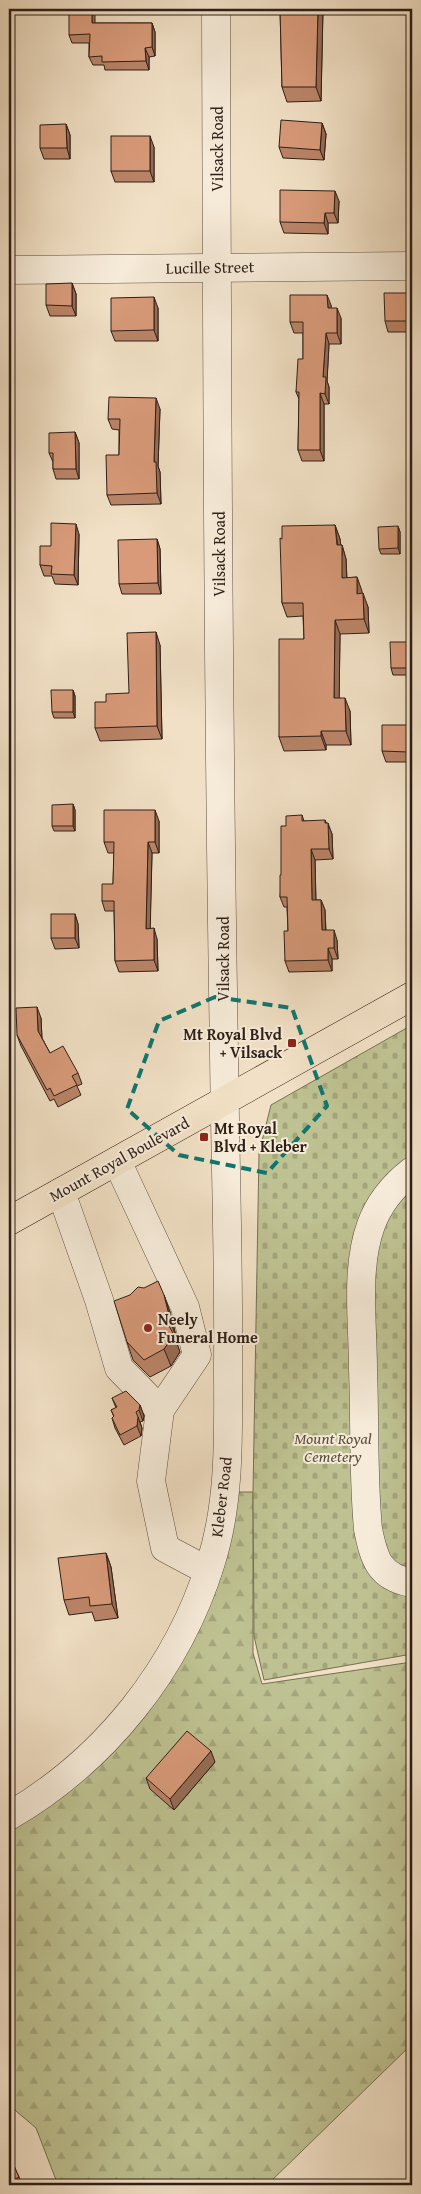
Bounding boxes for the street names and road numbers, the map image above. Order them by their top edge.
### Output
street label: Vilsack Road [205,106,229,192]
street label: Lucille Street [166,254,255,280]
street label: Vilsack Road [207,511,231,597]
street label: Vilsack Road [211,916,235,1002]
street label: Mount Royal Boulevard [45,1110,194,1208]
street label: Kleber Road [204,1455,238,1539]

